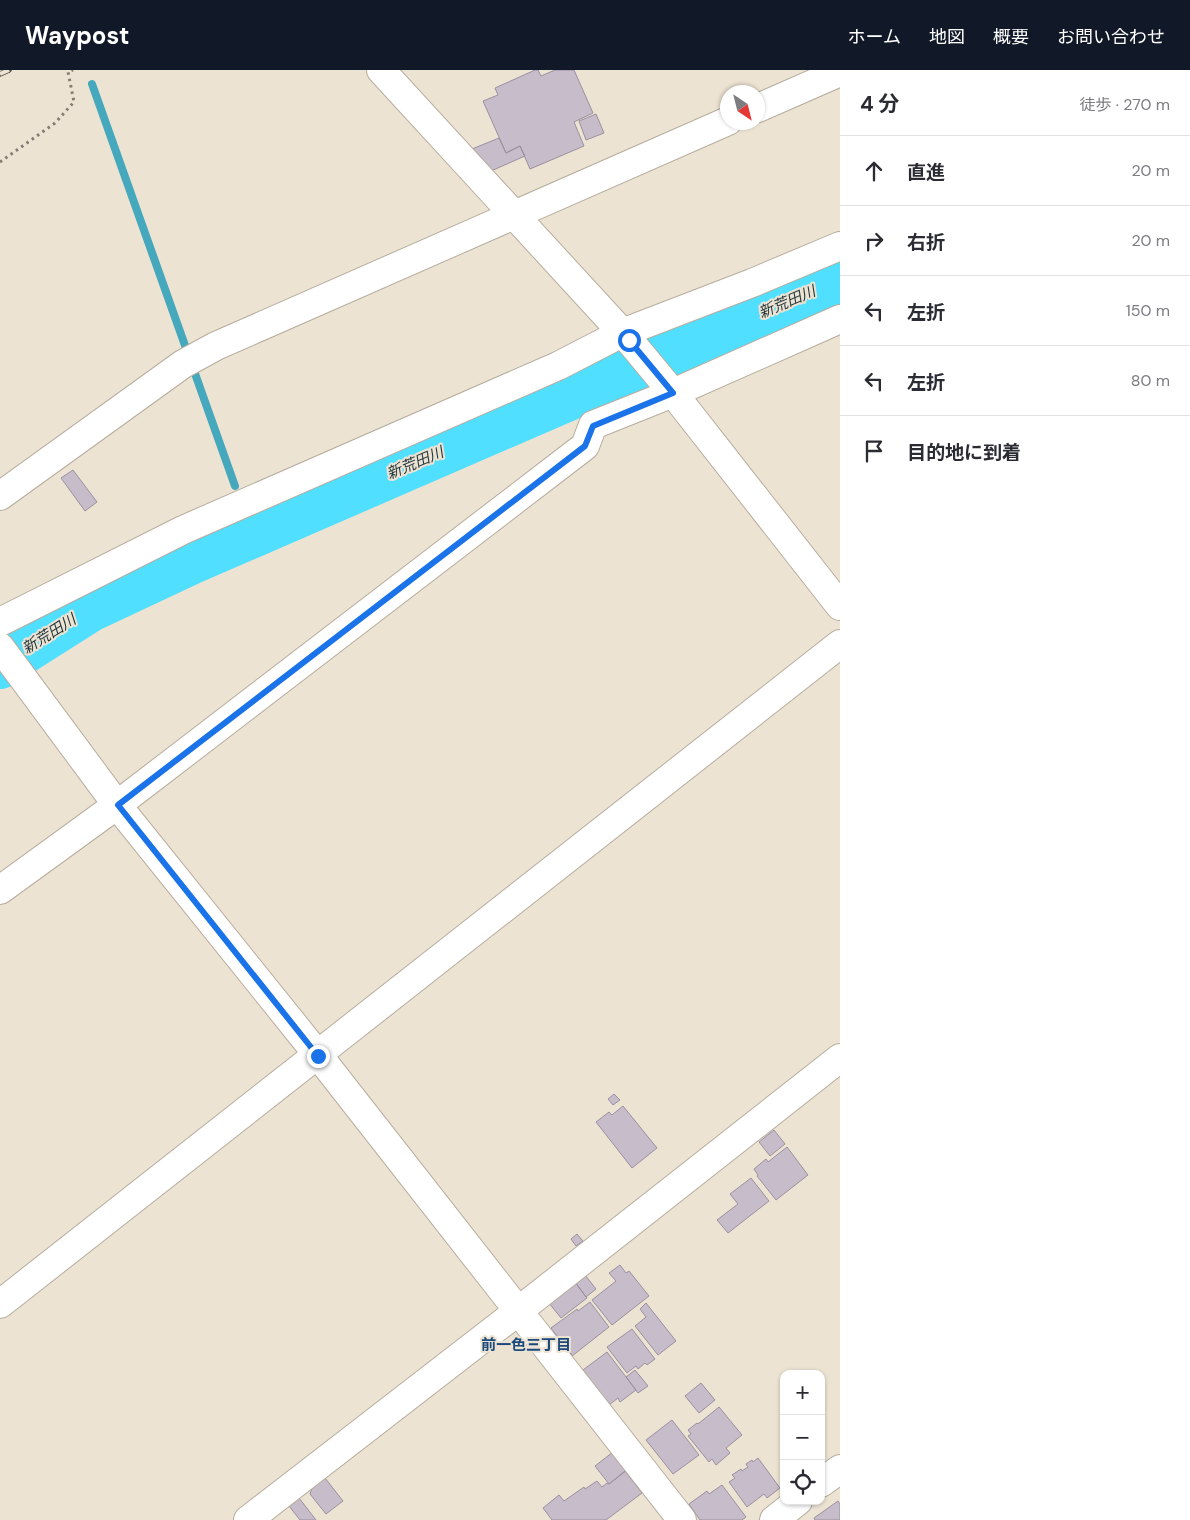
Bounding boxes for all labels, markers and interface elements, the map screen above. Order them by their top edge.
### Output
text: Waypost [25,20,129,51]
text: ホーム [848,25,901,49]
text: 地図 [929,25,965,49]
text: 概要 [993,25,1029,49]
text: お問い合わせ [1057,25,1165,49]
north arrow [720,85,765,130]
text: 4 分 [860,90,900,118]
text: 徒歩 · 270 m [1080,94,1170,115]
icon: ahead [860,157,888,185]
text: 直進 [907,160,945,185]
text: 20 m [1131,160,1170,181]
icon: right [860,227,888,255]
text: 右折 [907,230,945,255]
text: 20 m [1131,230,1170,251]
water label: 新荒田川 [755,280,820,323]
icon: left [860,297,888,325]
text: 左折 [907,300,945,325]
text: 150 m [1126,300,1170,321]
route start [618,329,641,352]
icon: left [860,367,888,395]
text: 左折 [907,370,945,395]
text: 80 m [1131,370,1170,391]
icon: arrive [860,437,888,465]
text: 目的地に到着 [907,440,1021,465]
water label: 新荒田川 [383,441,448,484]
water label: 新荒田川 [18,609,81,658]
route end [307,1045,330,1068]
district label: 前一色三丁目 [481,1335,571,1355]
map controls [780,1370,825,1505]
button: + [780,1370,825,1415]
button: − [780,1415,825,1460]
button: locate [780,1460,825,1505]

